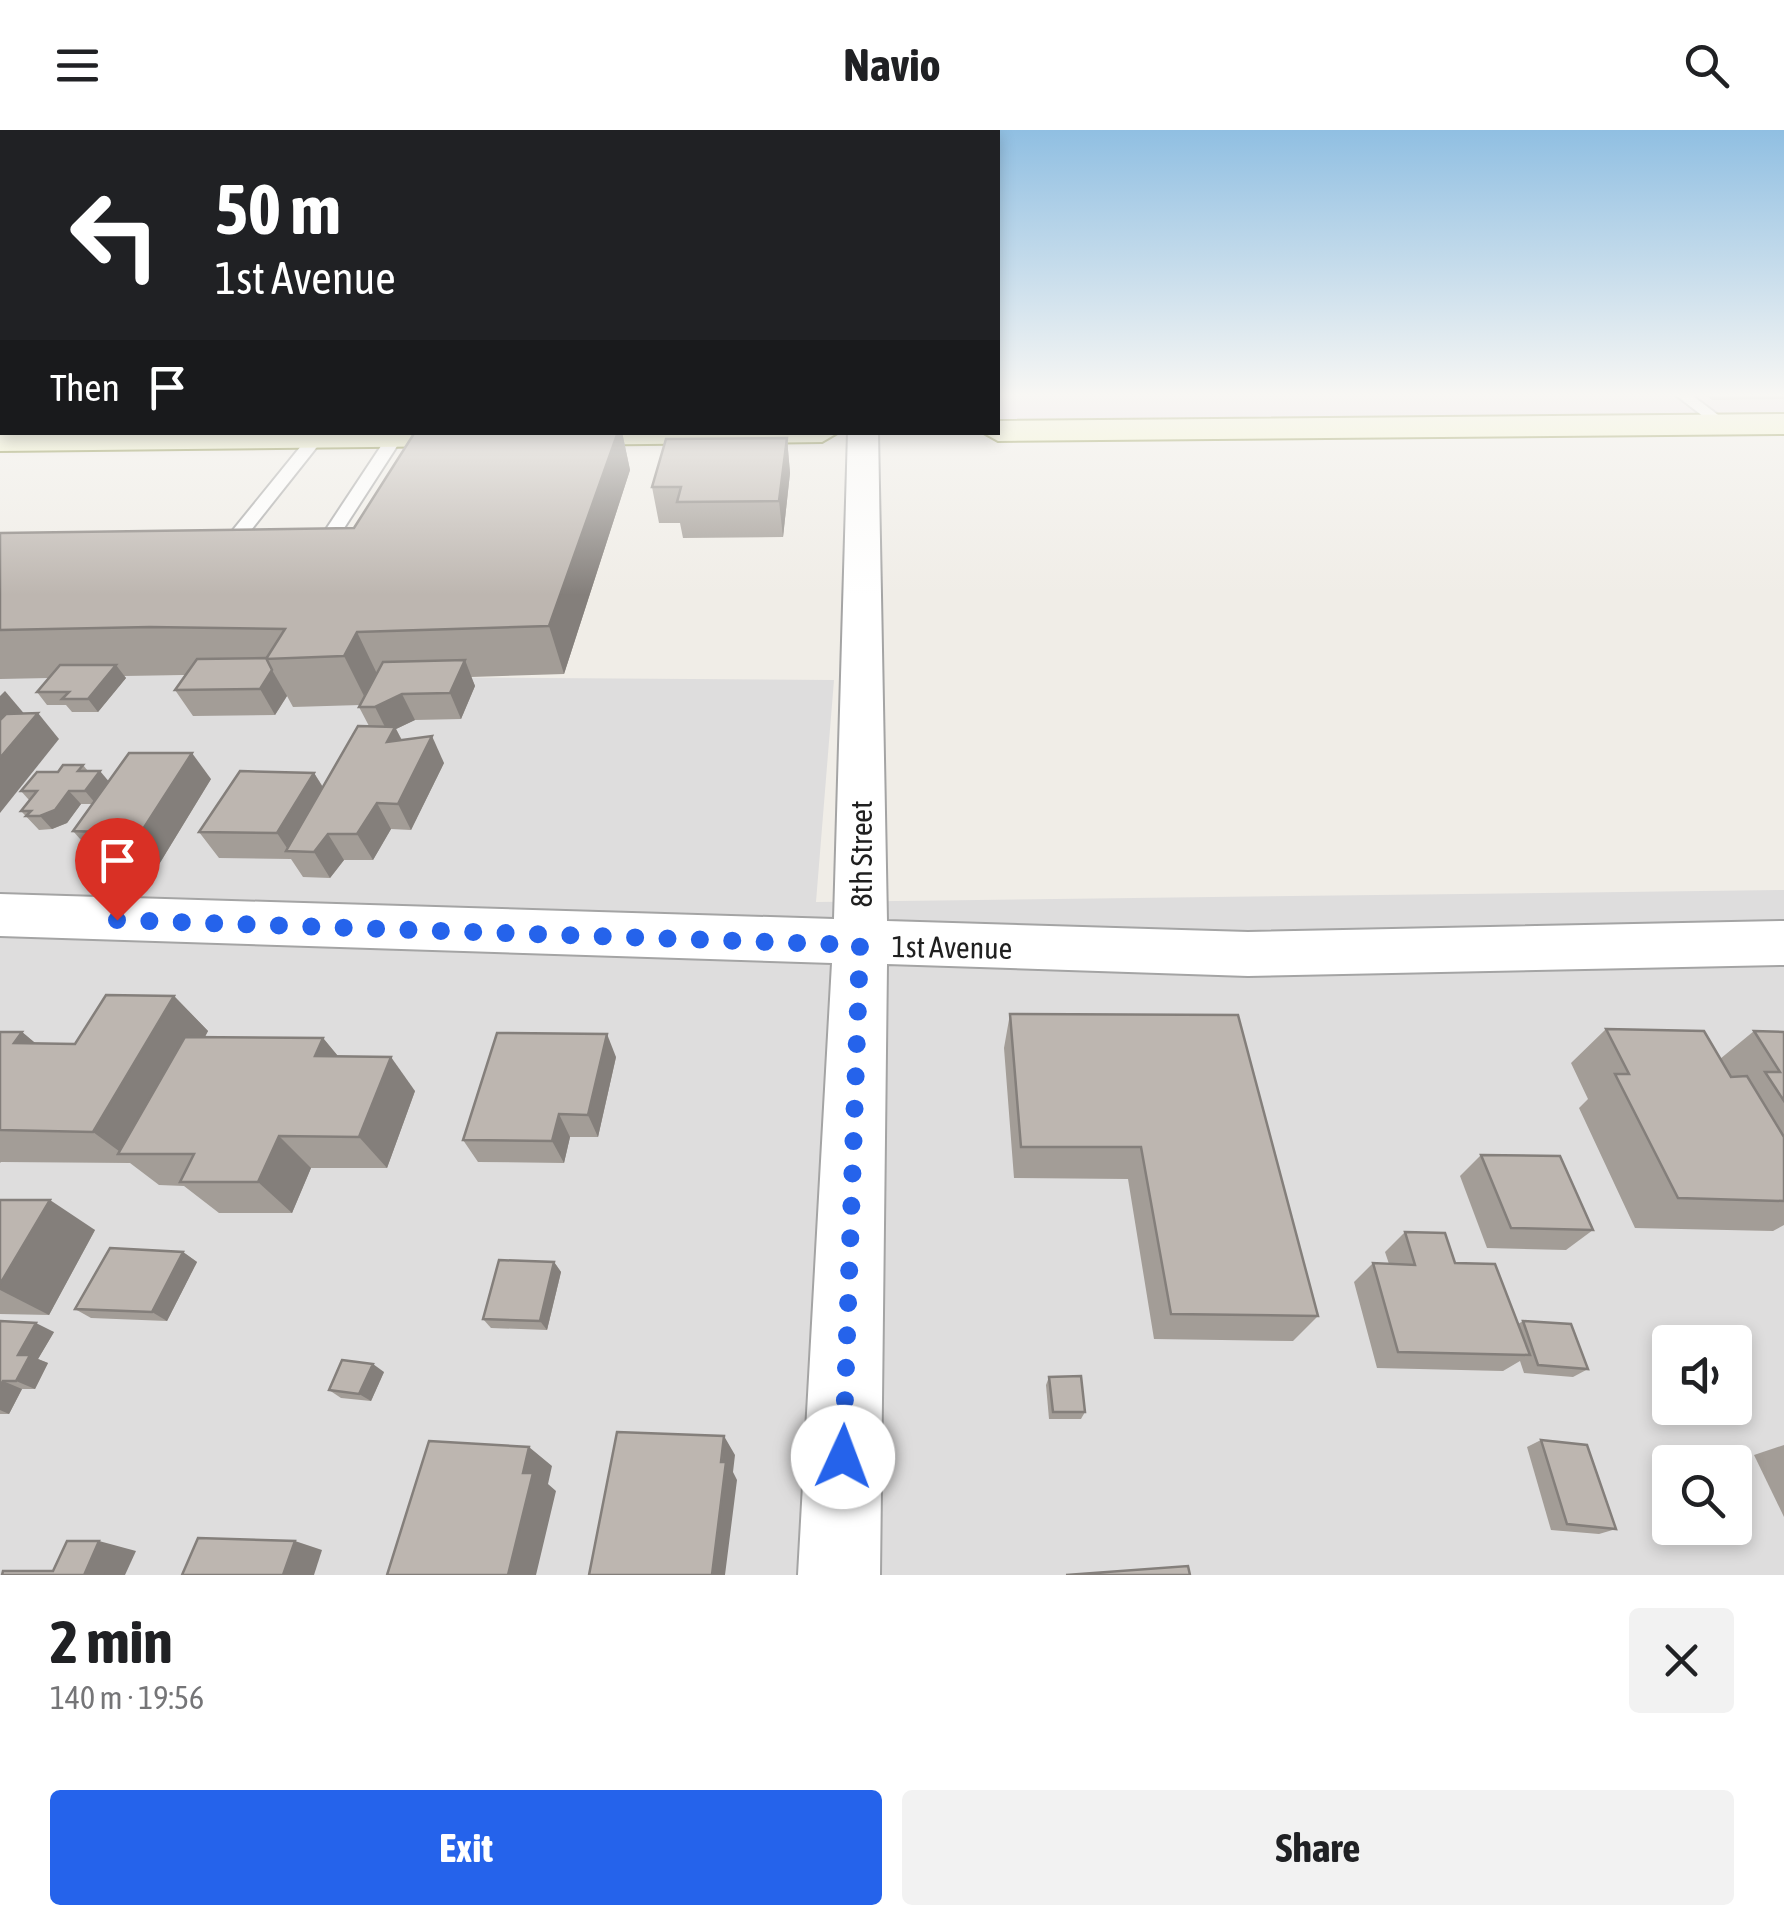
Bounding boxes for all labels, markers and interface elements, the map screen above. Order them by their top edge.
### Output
icon: menu [50,38,105,93]
icon: search [1679,38,1734,93]
text: Navio [843,39,941,91]
text: 50 m [215,169,341,249]
icon: left [50,170,180,300]
text: 1st Avenue [215,252,396,304]
icon: arrive [140,360,195,415]
text: Then [50,366,120,409]
street label: 8th Street [844,800,878,908]
pin [75,818,160,921]
icon: arrive [90,833,145,888]
street label: 1st Avenue [891,929,1013,965]
map controls [1652,1325,1752,1545]
button: sound [1652,1325,1752,1425]
position arrow [791,1405,895,1509]
button: search [1652,1445,1752,1545]
text: 2 min [50,1607,173,1676]
button: close [1629,1608,1734,1713]
text: 140 m · 19:56 [50,1679,204,1716]
button: Exit [50,1790,882,1905]
button: Share [902,1790,1734,1905]

